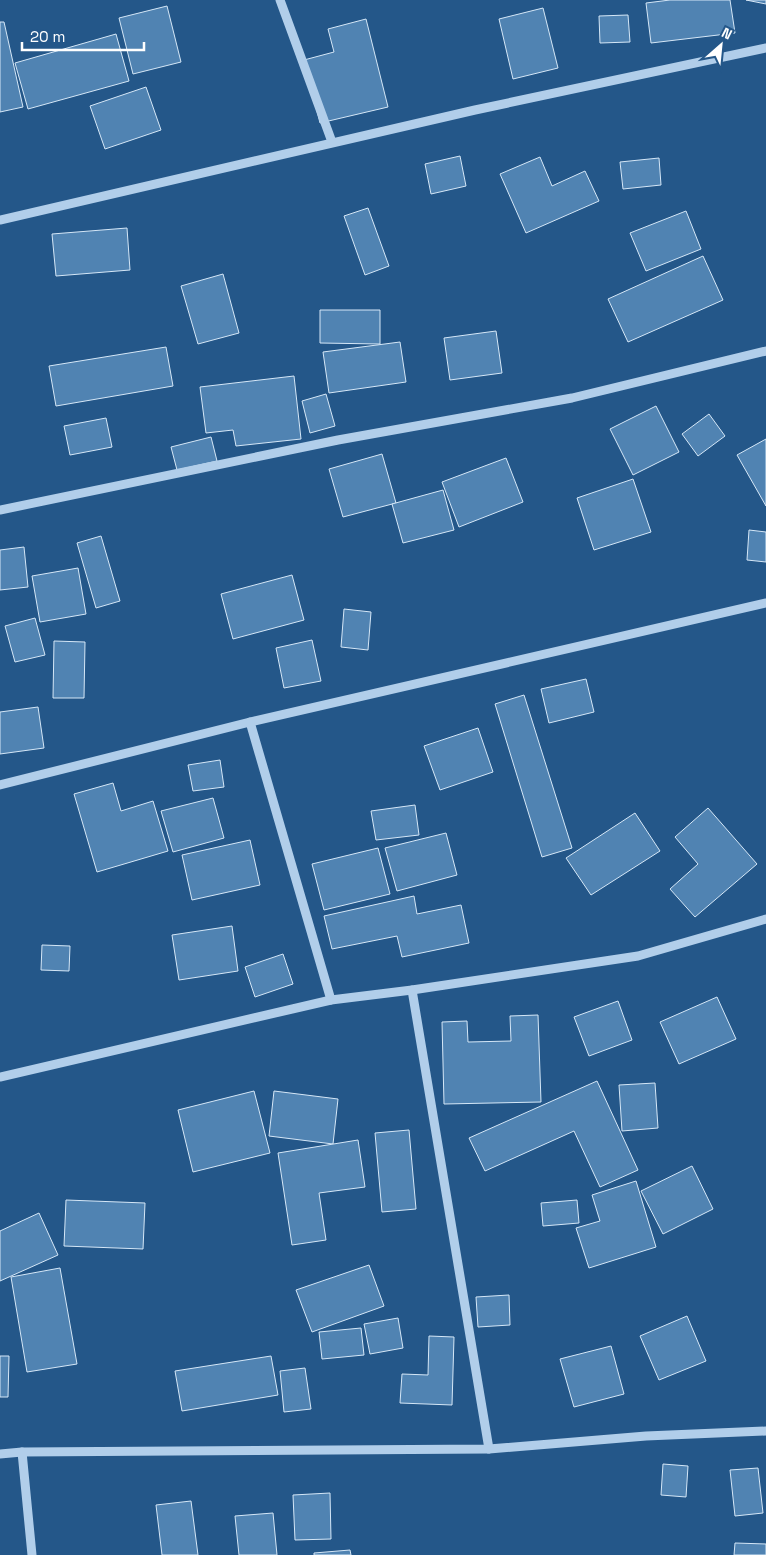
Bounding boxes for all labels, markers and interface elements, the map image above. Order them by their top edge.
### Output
scale bar [22,20,145,52]
north arrow [696,20,746,70]
text: N [719,23,735,44]
text: 20 m [30,27,65,46]

